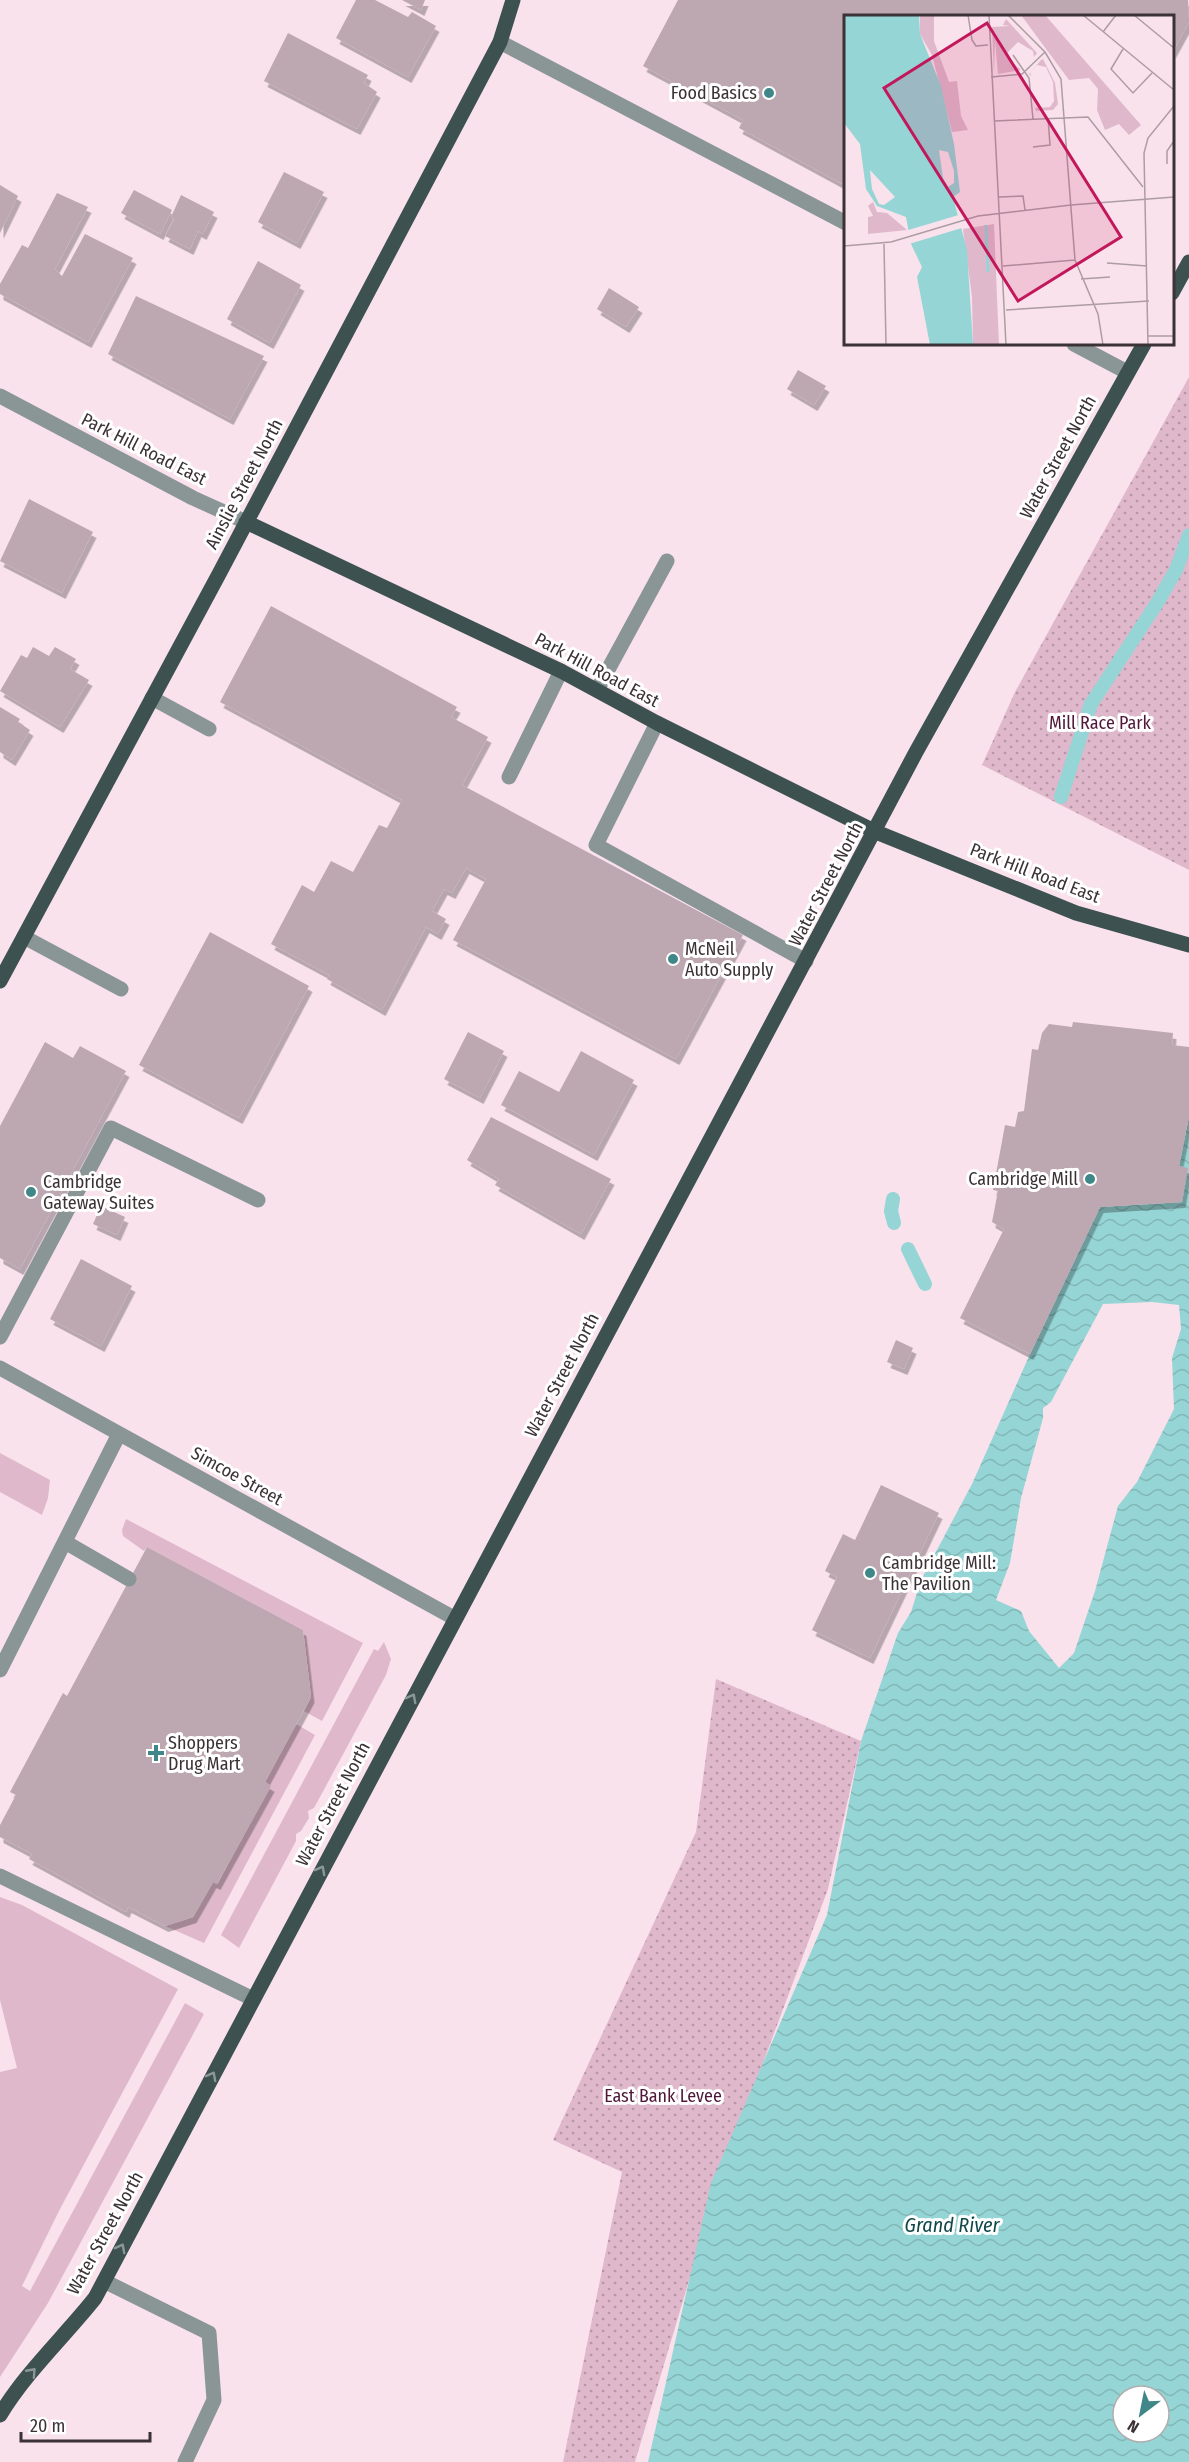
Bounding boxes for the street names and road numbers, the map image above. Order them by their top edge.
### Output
street label: Water Street North [1015,392,1101,522]
street label: Park Hill Road East [78,408,210,490]
street label: Ainslie Street North [200,415,288,553]
street label: Park Hill Road East [531,628,663,712]
street label: Water Street North [784,818,868,950]
street label: Park Hill Road East [967,838,1103,908]
street label: Water Street North [520,1309,604,1441]
street label: Simcoe Street [187,1442,287,1510]
street label: Water Street North [291,1738,375,1870]
street label: Water Street North [62,2168,148,2298]

